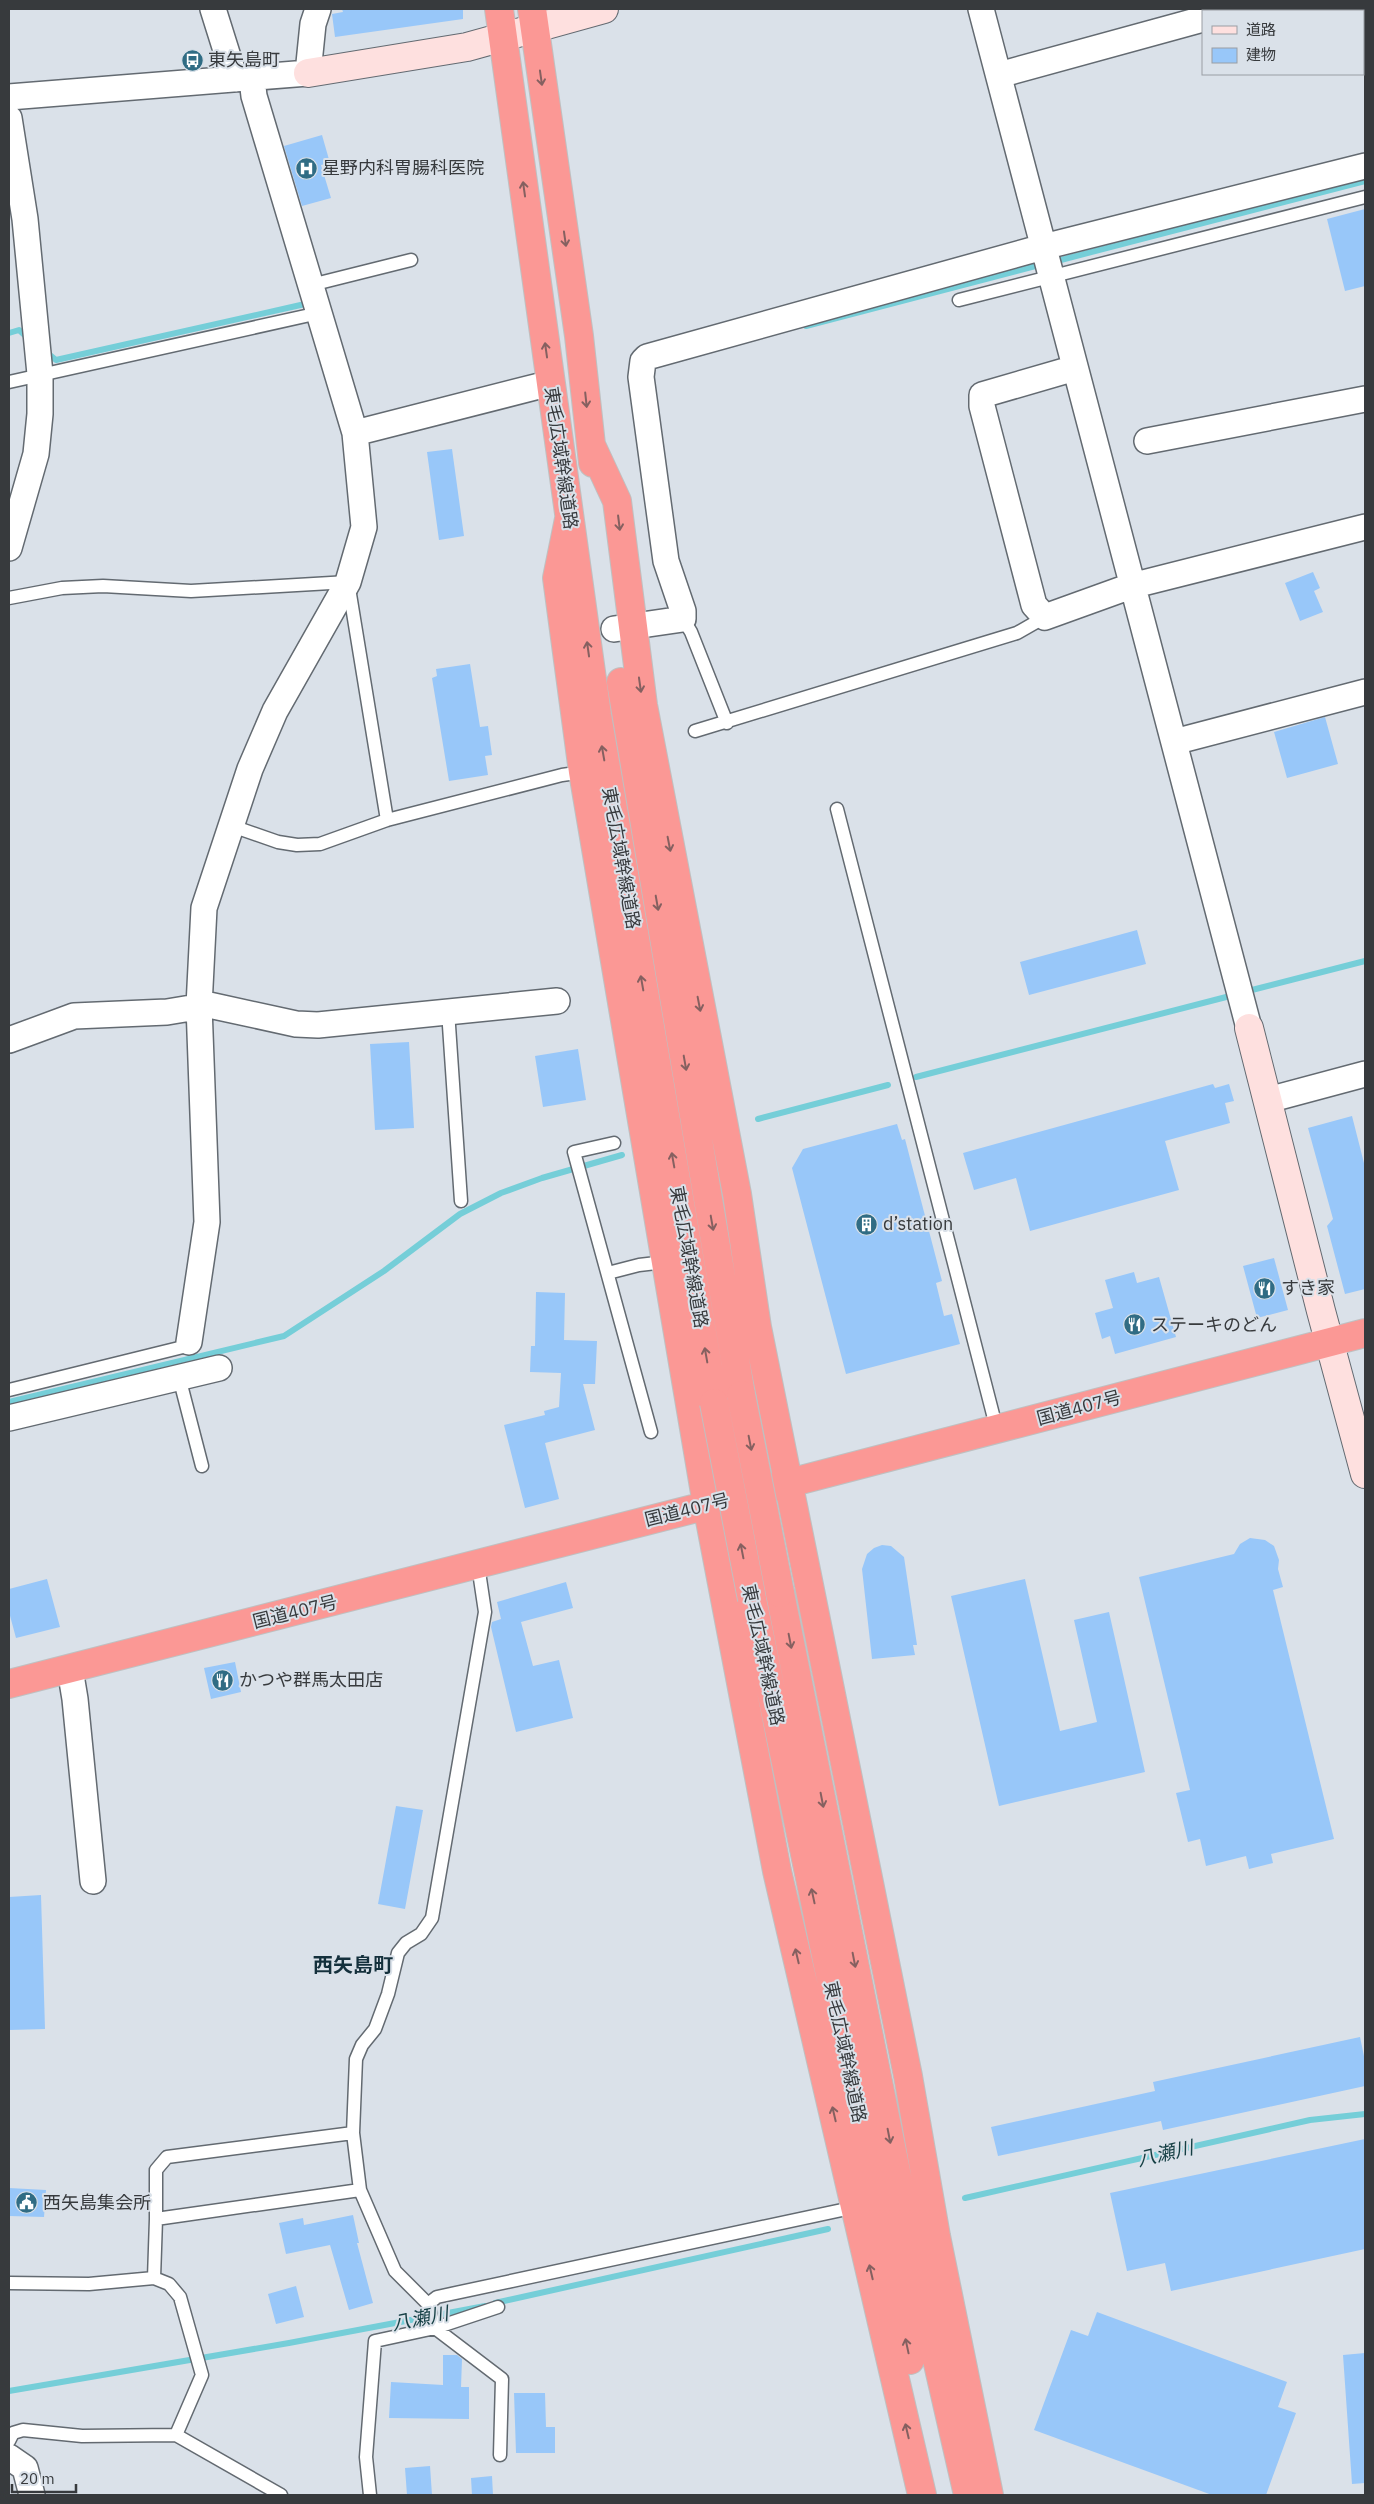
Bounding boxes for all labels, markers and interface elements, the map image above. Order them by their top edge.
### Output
legend [1202,10,1364,75]
text: 道路 [1246,20,1276,39]
text: 建物 [1246,45,1276,64]
bus stop icon: 東矢島町 [180,48,204,72]
place label: 東矢島町 [208,48,280,71]
one-way arrow [537,70,547,86]
hospital icon: 星野内科胃腸科医院 [294,156,318,180]
place label: 星野内科胃腸科医院 [322,156,484,179]
one-way arrow [518,181,528,197]
one-way arrow [560,231,570,247]
one-way arrow [541,342,551,358]
street label: 東毛広域幹線道路 [540,385,583,531]
one-way arrow [581,392,591,408]
one-way arrow [615,515,625,531]
one-way arrow [582,642,592,658]
one-way arrow [636,676,646,692]
one-way arrow [598,746,608,762]
street label: 東毛広域幹線道路 [598,785,645,931]
one-way arrow [665,836,675,852]
one-way arrow [653,894,663,910]
one-way arrow [637,975,647,991]
one-way arrow [695,996,704,1012]
one-way arrow [680,1054,690,1070]
one-way arrow [667,1152,677,1168]
street label: 東毛広域幹線道路 [666,1184,713,1330]
building icon: d’station [855,1212,879,1236]
place label: d’station [883,1212,953,1235]
one-way arrow [707,1215,717,1231]
restaurant icon: すき家 [1253,1276,1277,1300]
place label: すき家 [1281,1276,1335,1299]
restaurant icon: ステーキのどん [1123,1313,1147,1337]
place label: ステーキのどん [1151,1313,1277,1336]
one-way arrow [700,1347,710,1363]
street label: 国道407号 [1034,1385,1124,1430]
one-way arrow [746,1434,756,1450]
street label: 国道407号 [642,1488,732,1531]
one-way arrow [737,1544,747,1560]
street label: 東毛広域幹線道路 [737,1582,790,1728]
street label: 国道407号 [250,1590,340,1633]
one-way arrow [786,1633,795,1649]
restaurant icon: かつや群馬太田店 [211,1668,235,1692]
place label: かつや群馬太田店 [239,1668,383,1691]
one-way arrow [818,1792,827,1808]
one-way arrow [808,1889,817,1905]
one-way arrow [792,1948,801,1964]
district label: 西矢島町 [313,1951,393,1978]
one-way arrow [850,1951,859,1967]
street label: 東毛広域幹線道路 [819,1979,872,2125]
one-way arrow [829,2106,838,2122]
one-way arrow [885,2128,895,2144]
water label: 八瀬川 [1135,2134,1197,2171]
public building icon: 西矢島集会所 [15,2191,39,2215]
place label: 西矢島集会所 [43,2191,151,2214]
one-way arrow [866,2265,875,2281]
water label: 八瀬川 [390,2300,452,2335]
one-way arrow [902,2339,911,2355]
one-way arrow [902,2423,911,2439]
scale bar [12,2462,76,2494]
text: 20 m [20,2469,55,2488]

